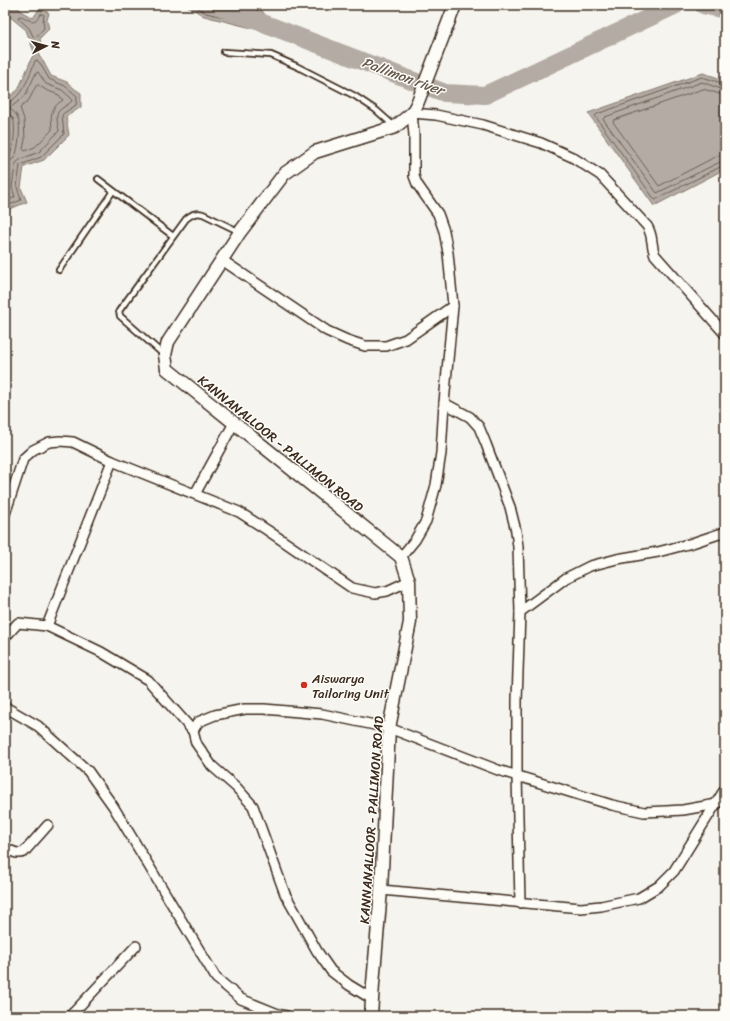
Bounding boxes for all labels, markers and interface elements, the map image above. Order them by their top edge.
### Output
north arrow [26,26,66,66]
text: N [45,39,65,50]
water label: Pallimon river [358,50,450,104]
street label: KANNANALLOOR - PALLIMON ROAD [193,369,369,518]
place label: Aiswarya Tailoring Unit [311,667,389,705]
marker: Aiswarya Tailoring Unit [299,680,309,690]
street label: KANNANALLOOR - PALLIMON ROAD [353,715,390,925]

